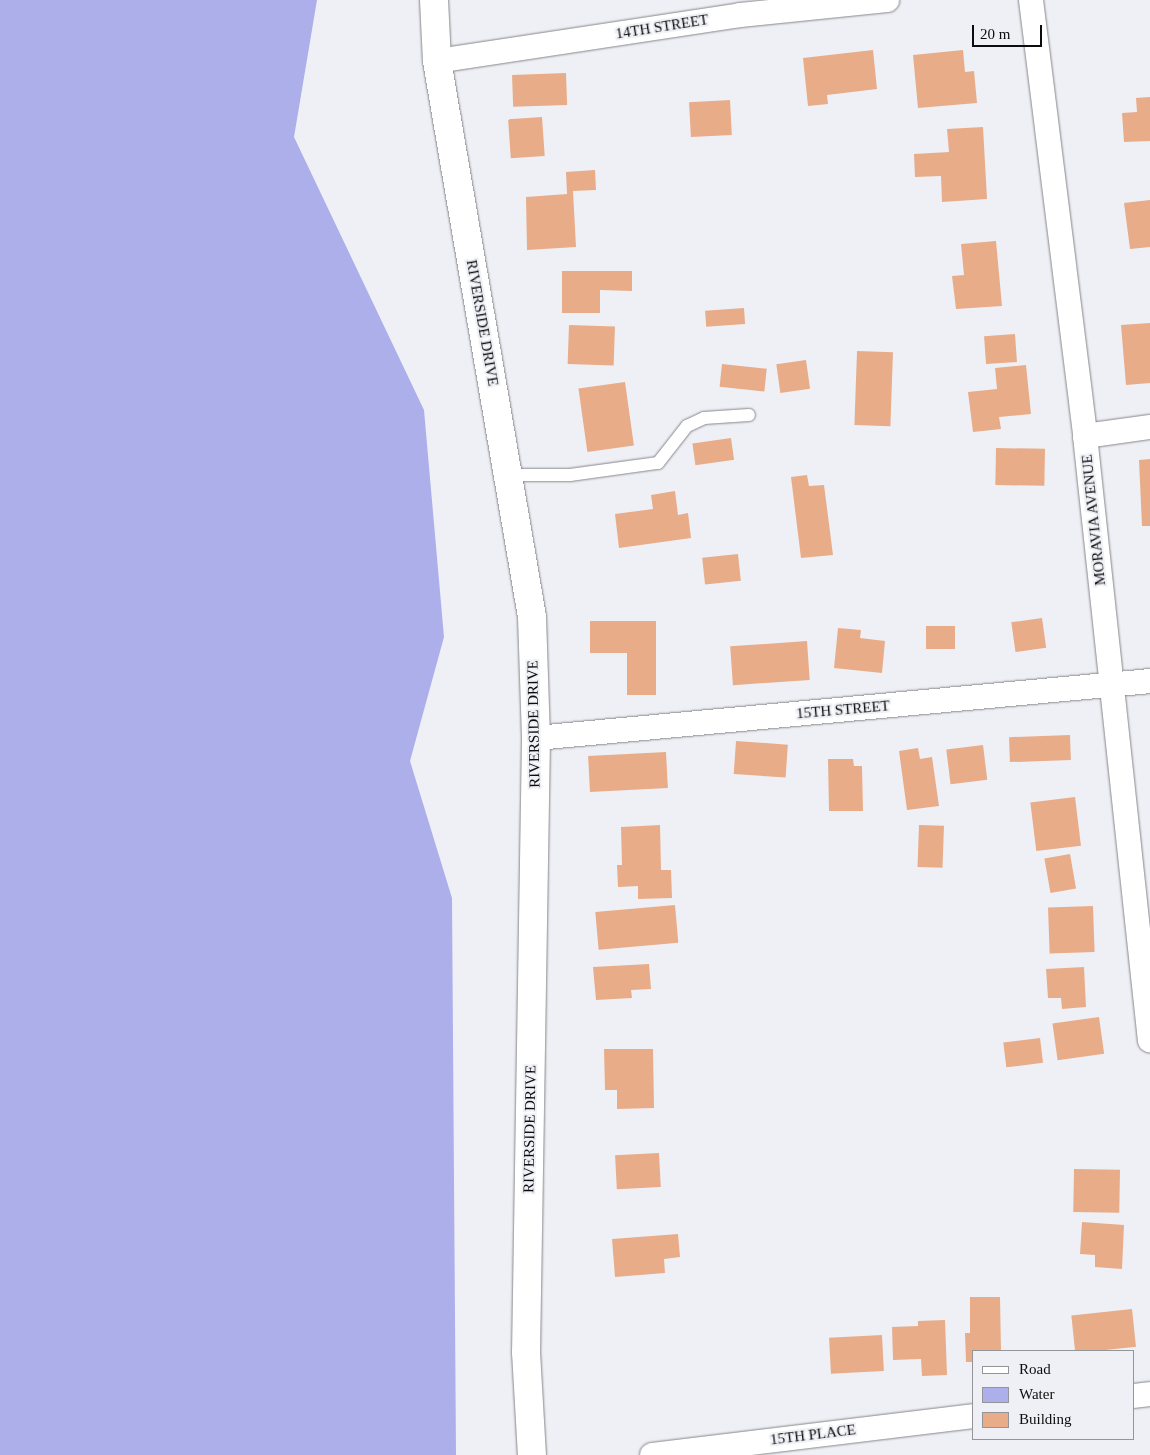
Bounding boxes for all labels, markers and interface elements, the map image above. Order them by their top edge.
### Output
street label: 14TH STREET [614,11,710,43]
scale bar [975,15,1045,47]
text: 20 m [980,26,1010,42]
street label: RIVERSIDE DRIVE [462,258,502,388]
street label: MORAVIA AVENUE [1078,453,1110,587]
street label: RIVERSIDE DRIVE [524,660,544,788]
street label: 15TH STREET [796,697,890,723]
street label: RIVERSIDE DRIVE [520,1065,540,1193]
legend [972,1350,1135,1440]
text: Road [1019,1361,1051,1377]
text: Water [1019,1386,1054,1402]
text: Building [1019,1411,1072,1427]
street label: 15TH PLACE [769,1421,857,1449]

